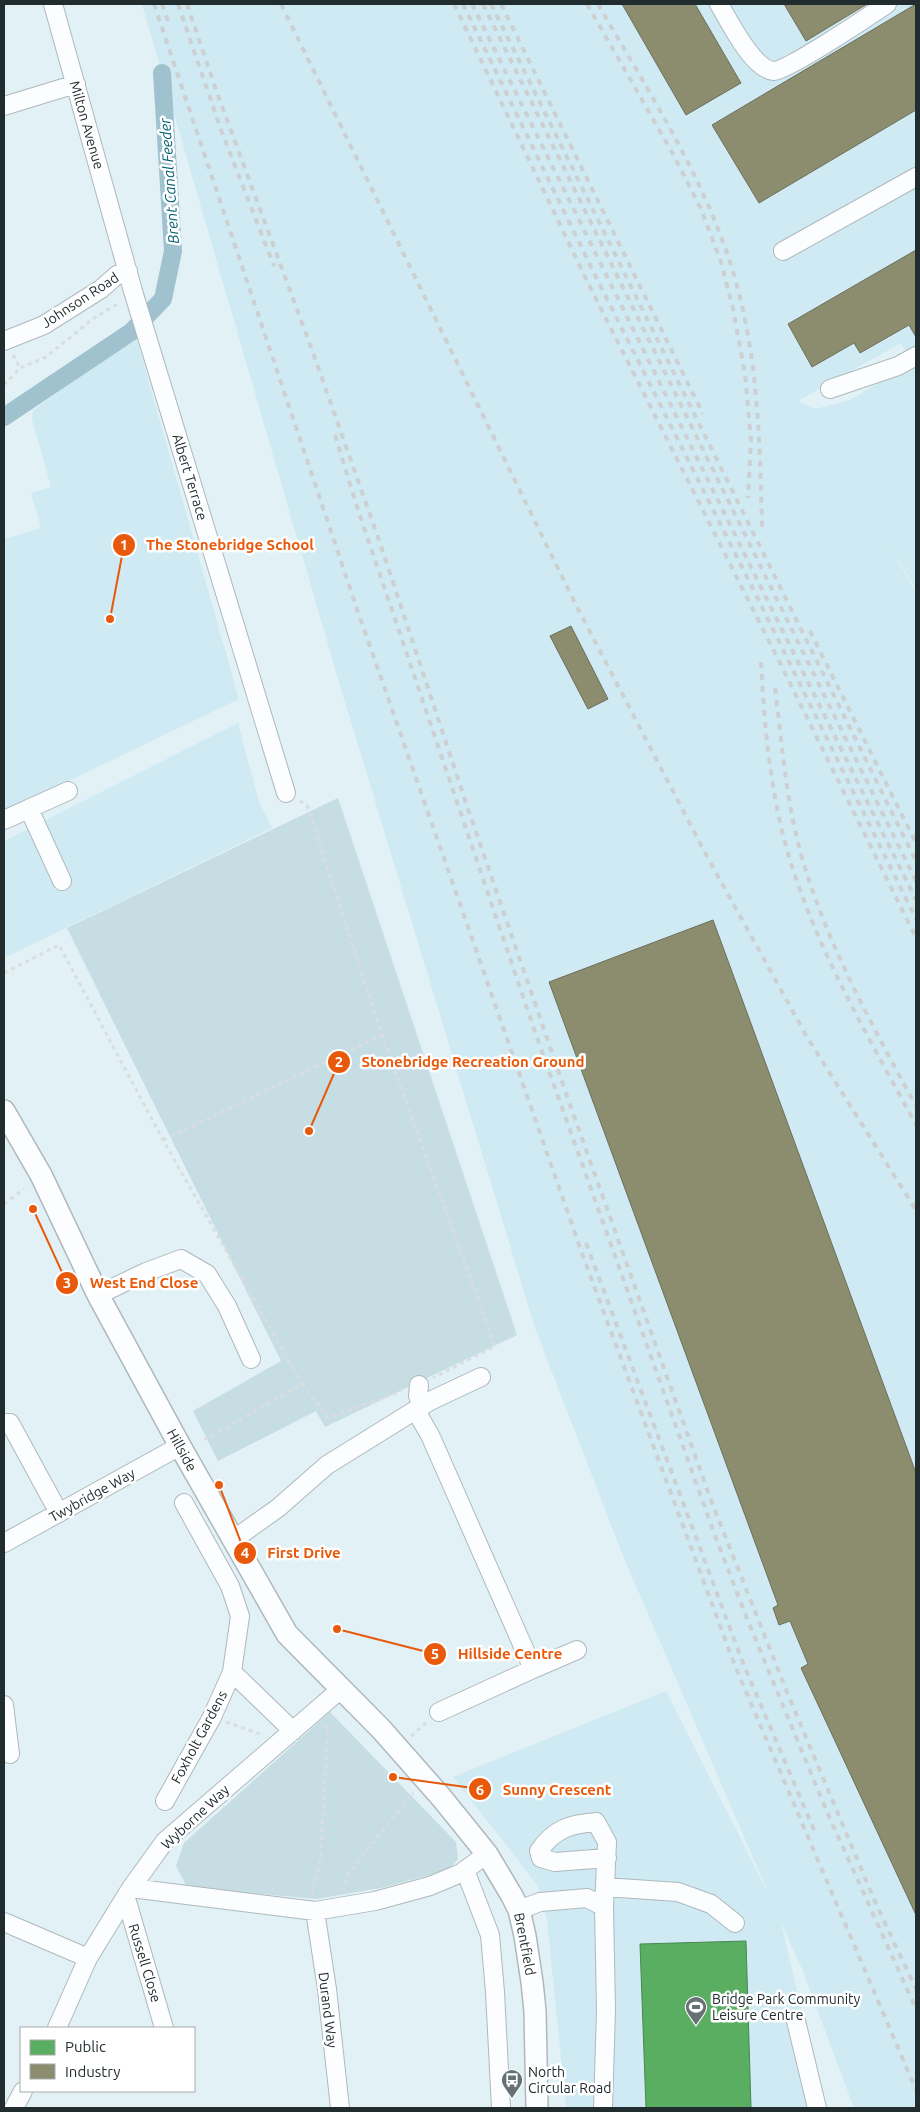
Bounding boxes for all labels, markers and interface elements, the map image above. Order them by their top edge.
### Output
street label: Milton Avenue [67,79,107,171]
water label: Brent Canal Feeder [156,116,182,244]
street label: Johnson Road [38,269,122,331]
street label: Albert Terrace [169,432,211,522]
callout: The Stonebridge School [111,530,324,560]
text: 1 [120,536,128,553]
text: The Stonebridge School [146,536,314,553]
callout: Stonebridge Recreation Ground [326,1047,594,1077]
text: 2 [335,1053,343,1070]
text: Stonebridge Recreation Ground [362,1053,584,1070]
callout: West End Close [54,1268,208,1298]
text: 3 [63,1274,71,1291]
text: West End Close [90,1274,198,1291]
street label: Hillside [164,1426,200,1474]
street label: Twybridge Way [46,1465,138,1525]
callout: First Drive [232,1538,350,1568]
text: 4 [241,1544,249,1561]
text: First Drive [267,1544,341,1561]
callout: Hillside Centre [422,1639,572,1669]
text: 5 [431,1645,439,1662]
text: Hillside Centre [458,1645,562,1662]
street label: Foxholt Gardens [168,1688,230,1786]
callout: Sunny Crescent [467,1774,621,1804]
street label: Wyborne Way [158,1781,232,1852]
text: 6 [476,1781,484,1798]
text: Sunny Crescent [503,1781,612,1798]
street label: Brentfield [511,1911,539,1977]
street label: Russell Close [125,1922,165,2004]
street label: Durand Way [315,1971,341,2049]
place label: Bridge Park Community Leisure Centre [712,1991,861,2023]
sports icon: Bridge Park Community Leisure Centre [684,1995,708,2026]
legend [20,2027,195,2092]
text: Public [65,2038,106,2055]
text: Industry [65,2063,120,2080]
place label: North Circular Road [528,2064,611,2096]
bus stop icon: North Circular Road [500,2068,524,2099]

